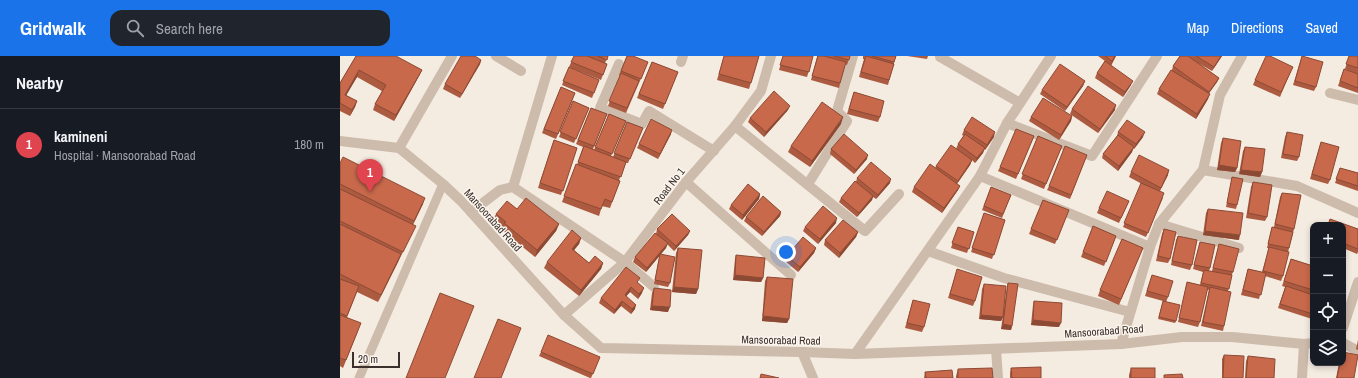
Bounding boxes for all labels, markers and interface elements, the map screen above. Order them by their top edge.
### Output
search box [110,10,390,46]
text: Gridwalk [20,15,86,41]
icon: search [124,17,146,39]
text: Search here [156,18,223,39]
text: Map [1187,19,1209,37]
text: Directions [1231,19,1283,37]
text: Saved [1305,19,1338,37]
text: Nearby [16,71,63,94]
text: kamineni [54,126,107,147]
text: 1 [26,136,32,153]
text: 180 m [294,136,324,153]
text: Hospital · Mansoorabad Road [54,147,196,164]
pin: 1 [357,159,383,192]
street label: Road No 1 [650,165,688,207]
street label: Mansoorabad Road [461,186,525,254]
map controls [1310,222,1346,366]
button: + [1310,222,1346,258]
your location [776,242,796,262]
button: − [1310,258,1346,294]
button: locate [1310,294,1346,330]
street label: Mansoorabad Road [1064,321,1144,341]
button: layers [1310,330,1346,366]
street label: Mansoorabad Road [741,332,821,348]
scale bar [352,350,400,369]
text: 20 m [358,352,378,366]

